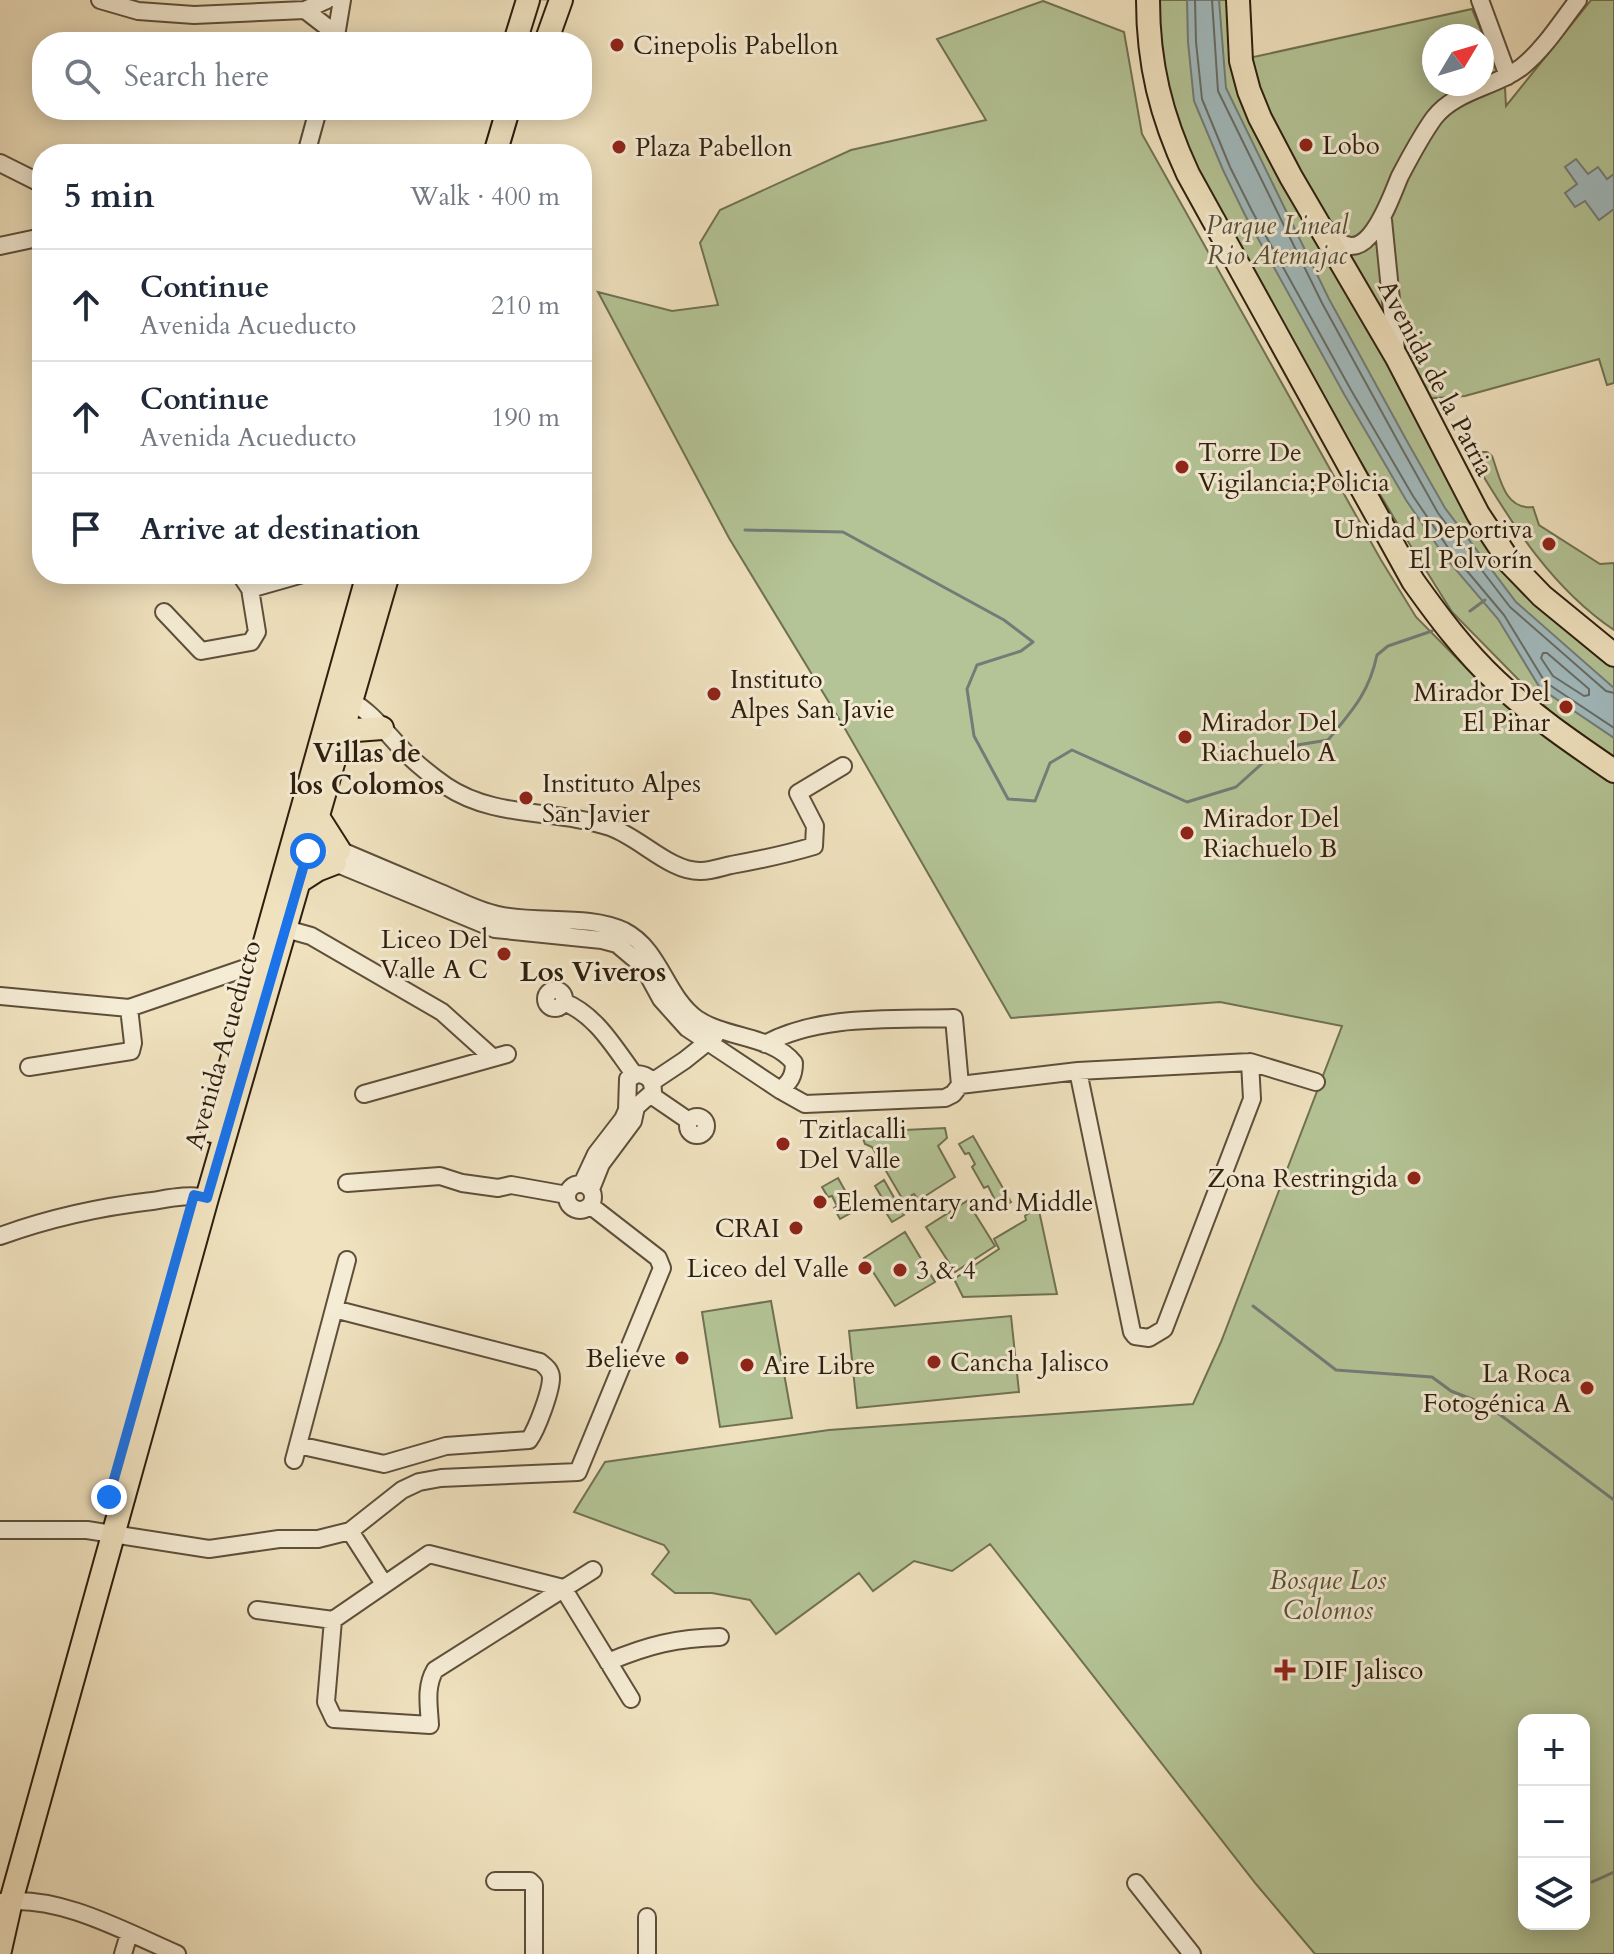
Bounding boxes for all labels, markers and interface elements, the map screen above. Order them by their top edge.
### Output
north arrow [1422,24,1494,96]
place label: Cinepolis Pabellon [633,28,839,63]
search box [32,32,592,120]
marker: Cinepolis Pabellon [608,36,626,54]
icon: search [60,54,104,98]
text: Search here [124,56,269,97]
place label: Lobo [1322,128,1380,163]
place label: Plaza Pabellon [635,130,793,165]
marker: Lobo [1297,136,1315,154]
marker: Plaza Pabellon [610,138,628,156]
text: 5 min [64,173,155,219]
text: Walk · 400 m [410,179,560,214]
park label: Parque Lineal Rio Atemajac [1206,208,1349,273]
text: Continue [140,267,269,308]
street label: Avenida de la Patria [1369,274,1503,482]
icon: ahead [64,283,108,327]
text: 210 m [491,288,560,323]
text: Avenida Acueducto [140,308,356,343]
text: Continue [140,379,269,420]
icon: ahead [64,395,108,439]
text: 190 m [491,400,560,435]
text: Avenida Acueducto [140,420,356,455]
place label: Torre De Vigilancia;Policia [1198,435,1390,500]
marker: Torre De Vigilancia;Policia [1173,458,1191,476]
icon: arrive [64,507,108,551]
text: Arrive at destination [140,509,420,550]
place label: Unidad Deportiva El Polvorín [1334,512,1533,577]
marker: Unidad Deportiva El Polvorín [1540,535,1558,553]
place label: Instituto Alpes San Javie [730,662,895,727]
place label: Mirador Del El Pinar [1414,675,1551,740]
marker: Instituto Alpes San Javie [705,685,723,703]
marker: Mirador Del El Pinar [1557,698,1575,716]
place label: Mirador Del Riachuelo A [1201,705,1338,770]
marker: Mirador Del Riachuelo A [1176,728,1194,746]
district label: Villas de los Colomos [290,734,444,804]
place label: Instituto Alpes San Javier [542,766,701,831]
marker: Instituto Alpes San Javier [517,789,535,807]
place label: Mirador Del Riachuelo B [1203,801,1340,866]
marker: Mirador Del Riachuelo B [1178,824,1196,842]
route start [290,833,326,869]
place label: Liceo Del Valle A C [380,922,488,987]
street label: Avenida Acueducto [176,936,270,1154]
marker: Liceo Del Valle A C [495,945,513,963]
district label: Los Viveros [520,953,666,991]
place label: Tzitlacalli Del Valle [799,1112,907,1177]
marker: Tzitlacalli Del Valle [774,1135,792,1153]
place label: Zona Restringida [1207,1161,1398,1196]
marker: Zona Restringida [1405,1169,1423,1187]
place label: Elementary and Middle [836,1185,1093,1220]
marker: Elementary and Middle [811,1193,829,1211]
place label: CRAI [715,1211,780,1246]
marker: CRAI [787,1219,805,1237]
place label: Liceo del Valle [687,1251,849,1286]
place label: 3 & 4 [916,1253,976,1288]
marker: Liceo del Valle [856,1259,874,1277]
marker: 3 & 4 [891,1261,909,1279]
place label: Believe [586,1341,666,1376]
place label: Cancha Jalisco [950,1345,1109,1380]
place label: Aire Libre [763,1348,875,1383]
marker: Believe [673,1349,691,1367]
marker: Cancha Jalisco [925,1353,943,1371]
marker: Aire Libre [738,1356,756,1374]
place label: La Roca Fotogénica A [1423,1356,1571,1421]
marker: La Roca Fotogénica A [1578,1379,1596,1397]
route end [91,1479,127,1515]
park label: Bosque Los Colomos [1270,1563,1387,1628]
place label: DIF Jalisco [1303,1653,1423,1688]
marker: DIF Jalisco [1274,1659,1296,1681]
map controls [1518,1714,1590,1930]
button: + [1518,1714,1590,1786]
button: − [1518,1786,1590,1858]
button: layers [1518,1858,1590,1930]

